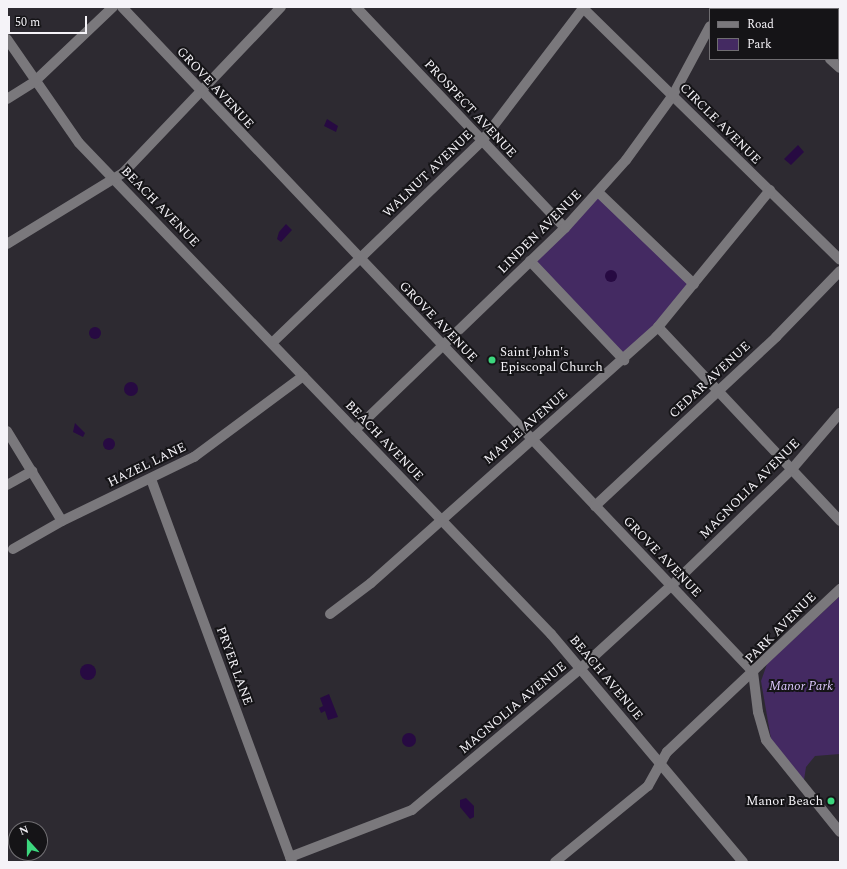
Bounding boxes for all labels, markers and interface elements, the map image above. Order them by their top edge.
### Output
scale bar [10,8,89,34]
legend [709,8,839,60]
text: 50 m [15,13,40,32]
text: Road [747,15,774,34]
text: Park [747,35,772,54]
street label: GROVE AVENUE [173,44,257,132]
street label: PROSPECT AVENUE [421,57,519,161]
street label: CIRCLE AVENUE [676,80,764,168]
street label: WALNUT AVENUE [380,127,476,221]
street label: BEACH AVENUE [118,164,202,250]
street label: LINDEN AVENUE [495,187,585,277]
street label: GROVE AVENUE [396,278,480,366]
street label: CEDAR AVENUE [666,338,754,422]
place label: Saint John's Episcopal Church [500,345,603,376]
marker: Saint John's Episcopal Church [487,355,497,365]
street label: MAPLE AVENUE [481,386,571,468]
street label: BEACH AVENUE [342,398,426,484]
street label: MAGNOLIA AVENUE [697,436,803,542]
street label: HAZEL LANE [105,439,189,491]
street label: GROVE AVENUE [620,513,704,601]
street label: PARK AVENUE [742,589,820,667]
street label: PRYER LANE [213,625,255,707]
street label: BEACH AVENUE [566,633,646,723]
street label: MAGNOLIA AVENUE [456,659,570,757]
park label: Manor Park [769,678,833,694]
place label: Manor Beach [746,793,823,809]
marker: Manor Beach [826,796,836,806]
north arrow [8,821,48,861]
text: N [17,821,31,840]

